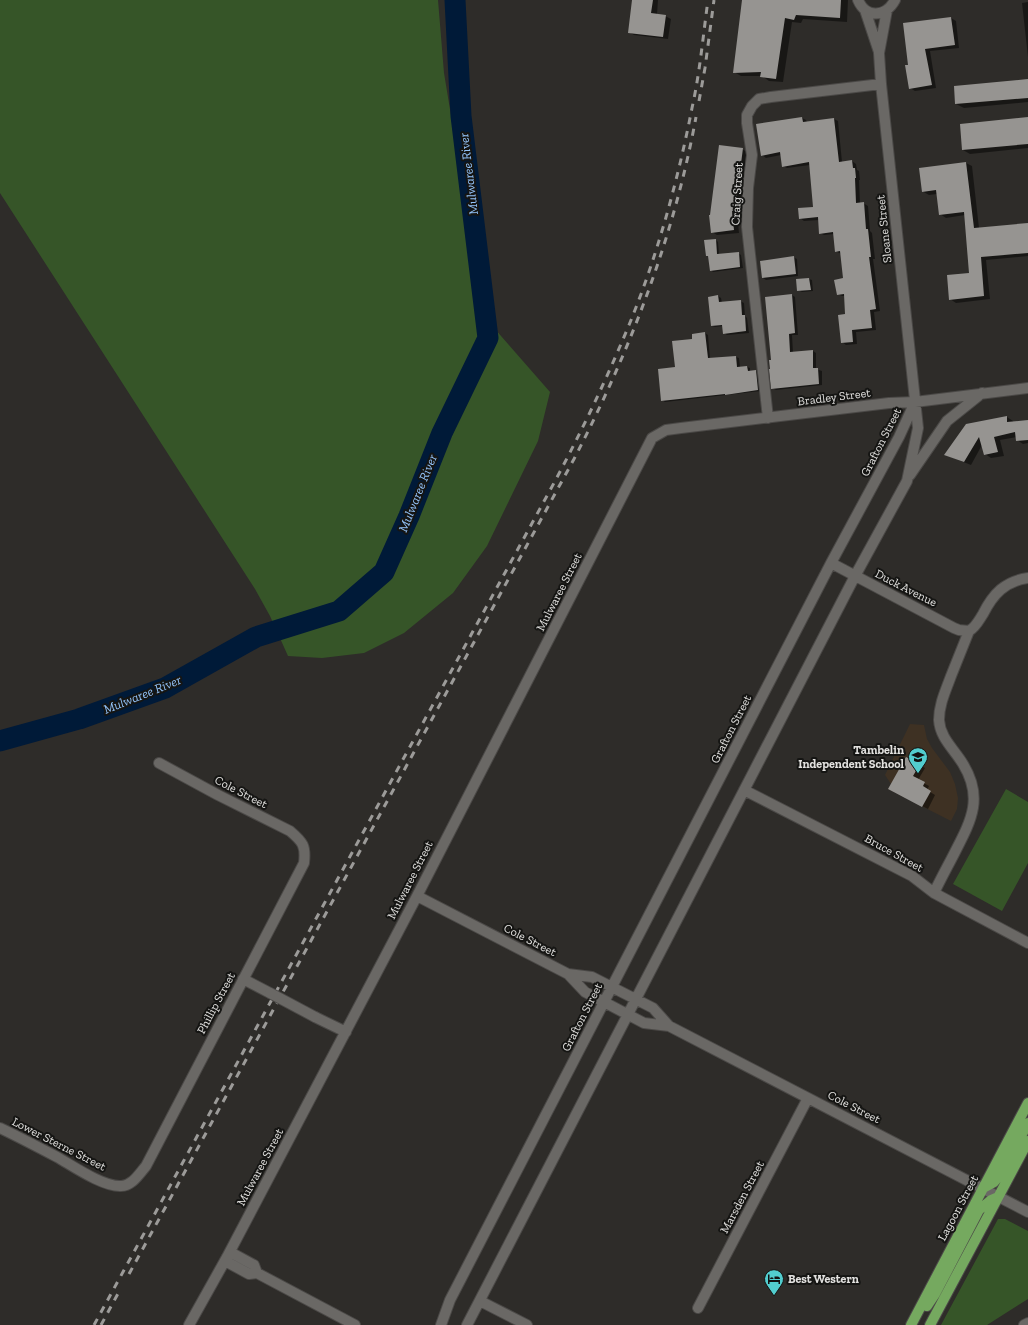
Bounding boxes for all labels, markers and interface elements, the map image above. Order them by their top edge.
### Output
water label: Mulwaree River [456,132,481,216]
street label: Craig Street [728,162,746,226]
street label: Sloane Street [873,194,895,264]
street label: Bradley Street [797,386,872,408]
street label: Grafton Street [858,405,904,479]
water label: Mulwaree River [395,452,440,534]
street label: Mulwaree Street [533,550,585,633]
street label: Duck Avenue [873,566,940,610]
water label: Mulwaree River [101,672,184,717]
street label: Grafton Street [708,692,754,766]
place label: Tambelin Independent School [798,743,905,771]
school or university icon: Tambelin Independent School [907,746,929,774]
street label: Cole Street [212,773,270,811]
street label: Bruce Street [862,831,926,875]
street label: Mulwaree Street [384,838,436,921]
street label: Cole Street [501,921,559,959]
street label: Phillip Street [194,969,238,1036]
street label: Grafton Street [559,980,605,1054]
street label: Cole Street [825,1088,883,1126]
street label: Lower Sterne Street [10,1114,109,1174]
street label: Mulwaree Street [234,1125,287,1208]
street label: Marsden Street [717,1158,767,1236]
street label: Lagoon Street [935,1172,981,1243]
hotel icon: Best Western [763,1268,785,1296]
place label: Best Western [788,1272,859,1286]

